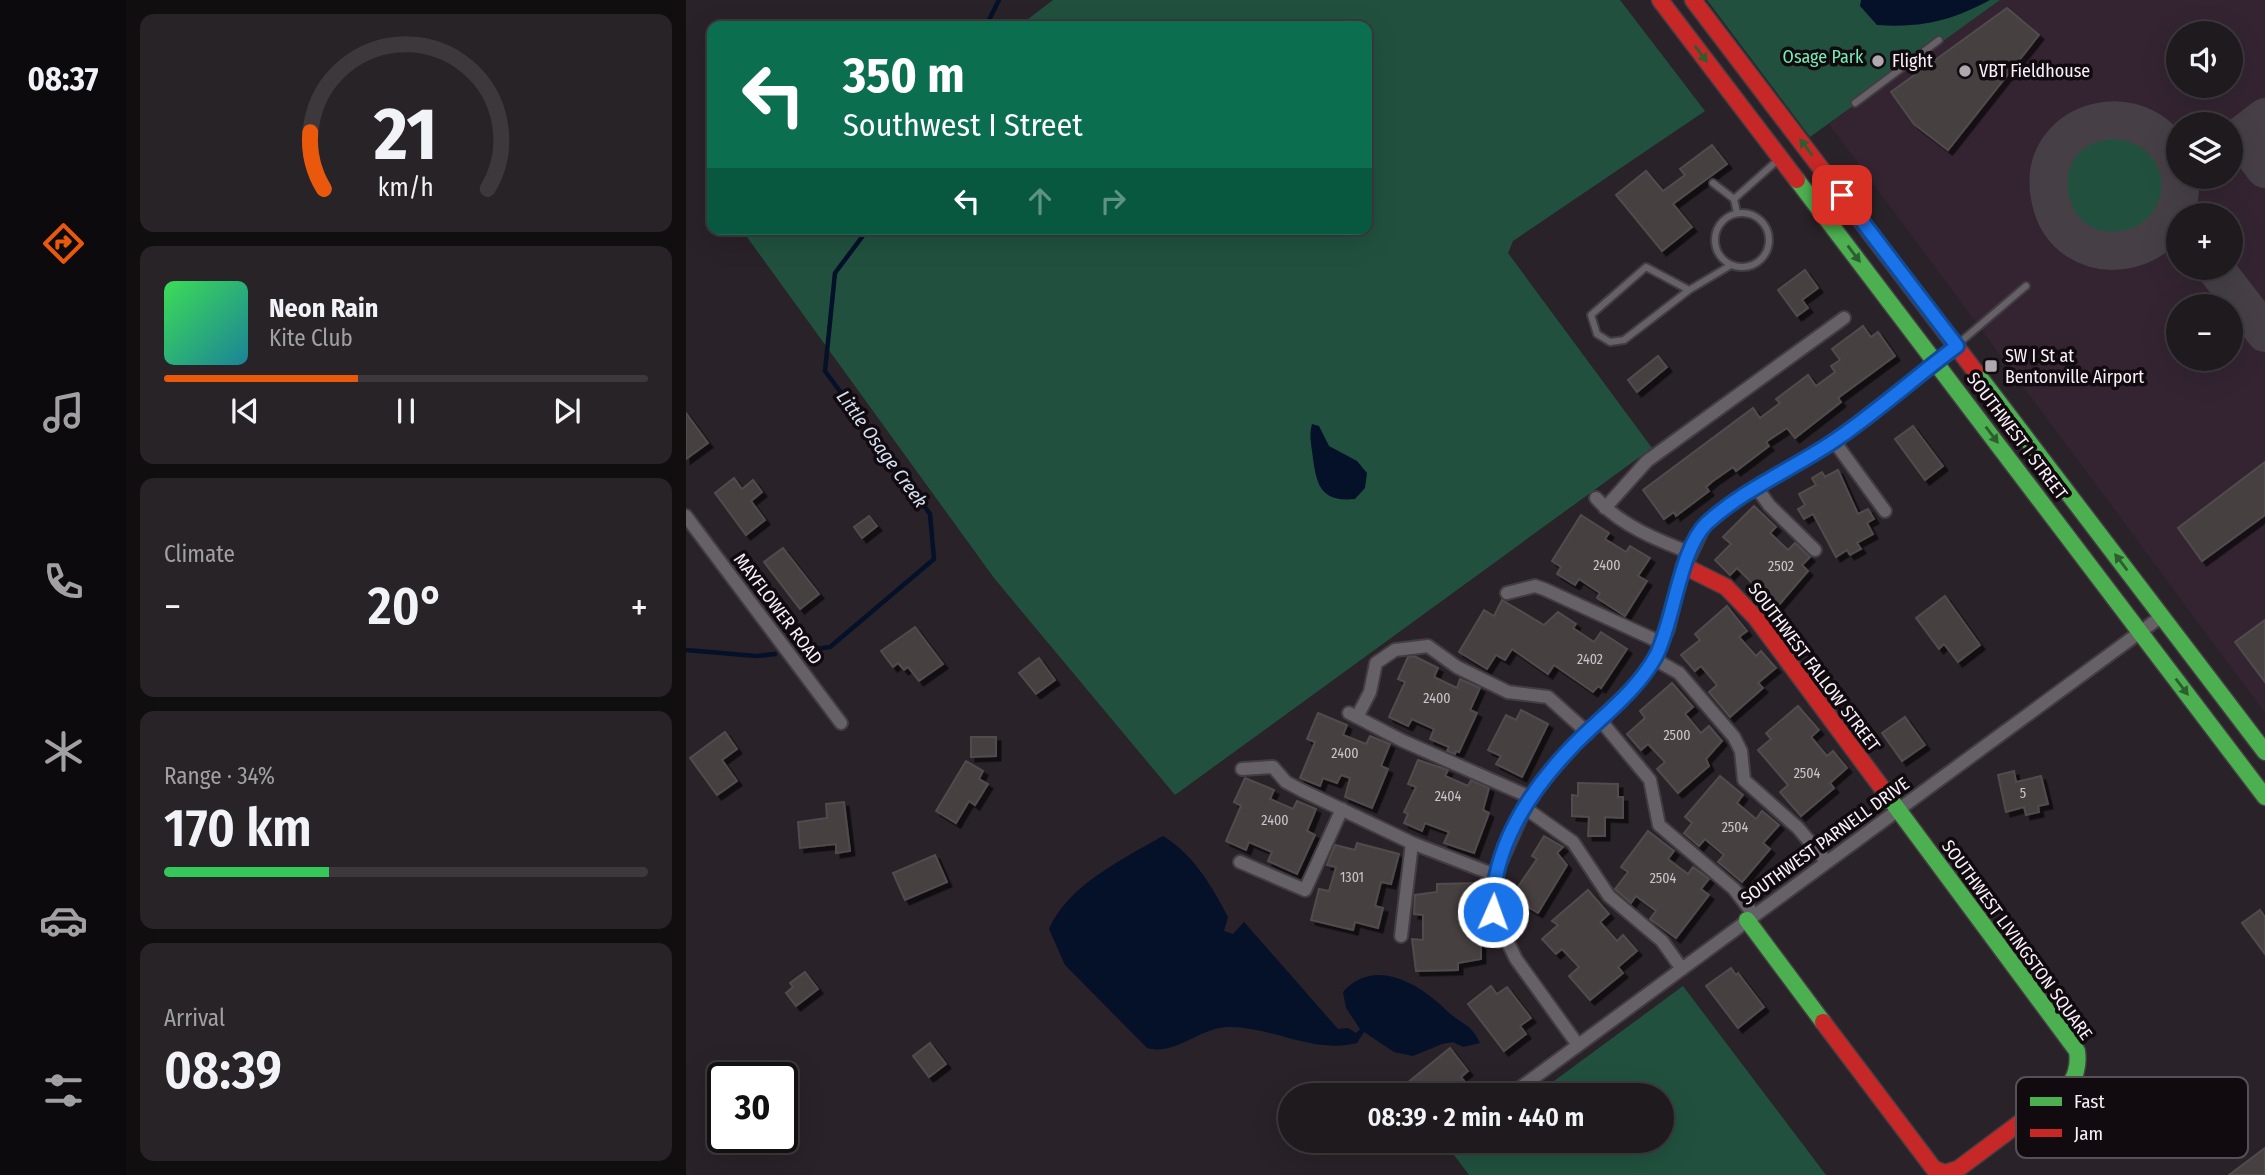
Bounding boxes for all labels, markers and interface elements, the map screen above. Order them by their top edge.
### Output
map controls [2166,21,2243,371]
button: sound [2166,21,2243,98]
one-way arrow [1694,45,1709,63]
text: 350 m [843,46,965,105]
park label: Osage Park [1783,46,1864,68]
icon: left [728,49,819,140]
place label: Flight [1892,50,1933,72]
marker: Flight [1870,53,1886,69]
text: 08:37 [28,60,98,98]
place label: VBT Fieldhouse [1979,60,2090,82]
marker: VBT Fieldhouse [1957,63,1973,79]
text: 21 [373,91,438,178]
text: Southwest I Street [843,106,1083,144]
button: layers [2166,112,2243,189]
one-way arrow [1798,138,1813,156]
pin [1812,165,1872,225]
text: km/h [378,173,434,203]
icon: arrive [1823,176,1861,214]
icon: left [948,182,986,220]
icon: ahead [1021,182,1059,220]
icon: right [1094,182,1132,220]
button: + [2166,203,2243,280]
icon: directions [39,219,88,268]
one-way arrow [1847,245,1862,263]
text: Neon Rain [269,293,378,324]
button: − [2166,294,2243,371]
text: Kite Club [269,324,353,352]
place label: SW I St at Bentonville Airport [2005,345,2144,388]
marker: SW I St at Bentonville Airport [1983,358,1999,374]
street label: SOUTHWEST I STREET [1962,368,2072,505]
water label: Little Osage Creek [832,386,932,512]
icon: music [39,388,88,437]
icon: previous [226,392,264,430]
icon: pause [387,392,425,430]
icon: next [548,392,586,430]
one-way arrow [1985,426,2000,444]
text: Climate [164,540,235,568]
street label: MAYFLOWER ROAD [729,549,827,669]
one-way arrow [2114,553,2128,571]
icon: phone [39,557,88,606]
house number: 2400 [1593,557,1621,574]
house number: 2502 [1768,558,1794,575]
text: 20° [368,575,444,638]
street label: SOUTHWEST FALLOW STREET [1743,578,1885,756]
text: − [164,584,181,630]
text: + [631,584,648,630]
house number: 2402 [1577,651,1603,668]
one-way arrow [2175,677,2190,695]
house number: 2400 [1423,690,1451,707]
icon: climate [39,727,88,776]
house number: 2500 [1663,727,1691,744]
house number: 2400 [1331,745,1359,762]
text: Range · 34% [164,762,275,790]
house number: 2504 [1794,765,1821,782]
street label: SOUTHWEST PARNELL DRIVE [1737,773,1913,909]
house number: 5 [2020,785,2026,802]
house number: 2404 [1435,788,1462,805]
text: 170 km [164,797,312,860]
house number: 2400 [1261,812,1289,829]
house number: 2504 [1722,819,1749,836]
street label: SOUTHWEST LIVINGSTON SQUARE [1937,836,2097,1044]
house number: 1301 [1340,869,1364,886]
house number: 2504 [1650,870,1677,887]
position arrow [1456,875,1530,949]
icon: car [39,896,88,945]
text: Arrival [164,1004,225,1032]
text: 08:39 [164,1039,282,1102]
speed limit sign: 30 [707,1062,798,1153]
icon: filters [39,1066,88,1115]
legend [2016,1077,2248,1158]
text: Fast [2074,1090,2105,1113]
text: 08:39 · 2 min · 440 m [1368,1102,1584,1133]
text: Jam [2074,1122,2103,1145]

